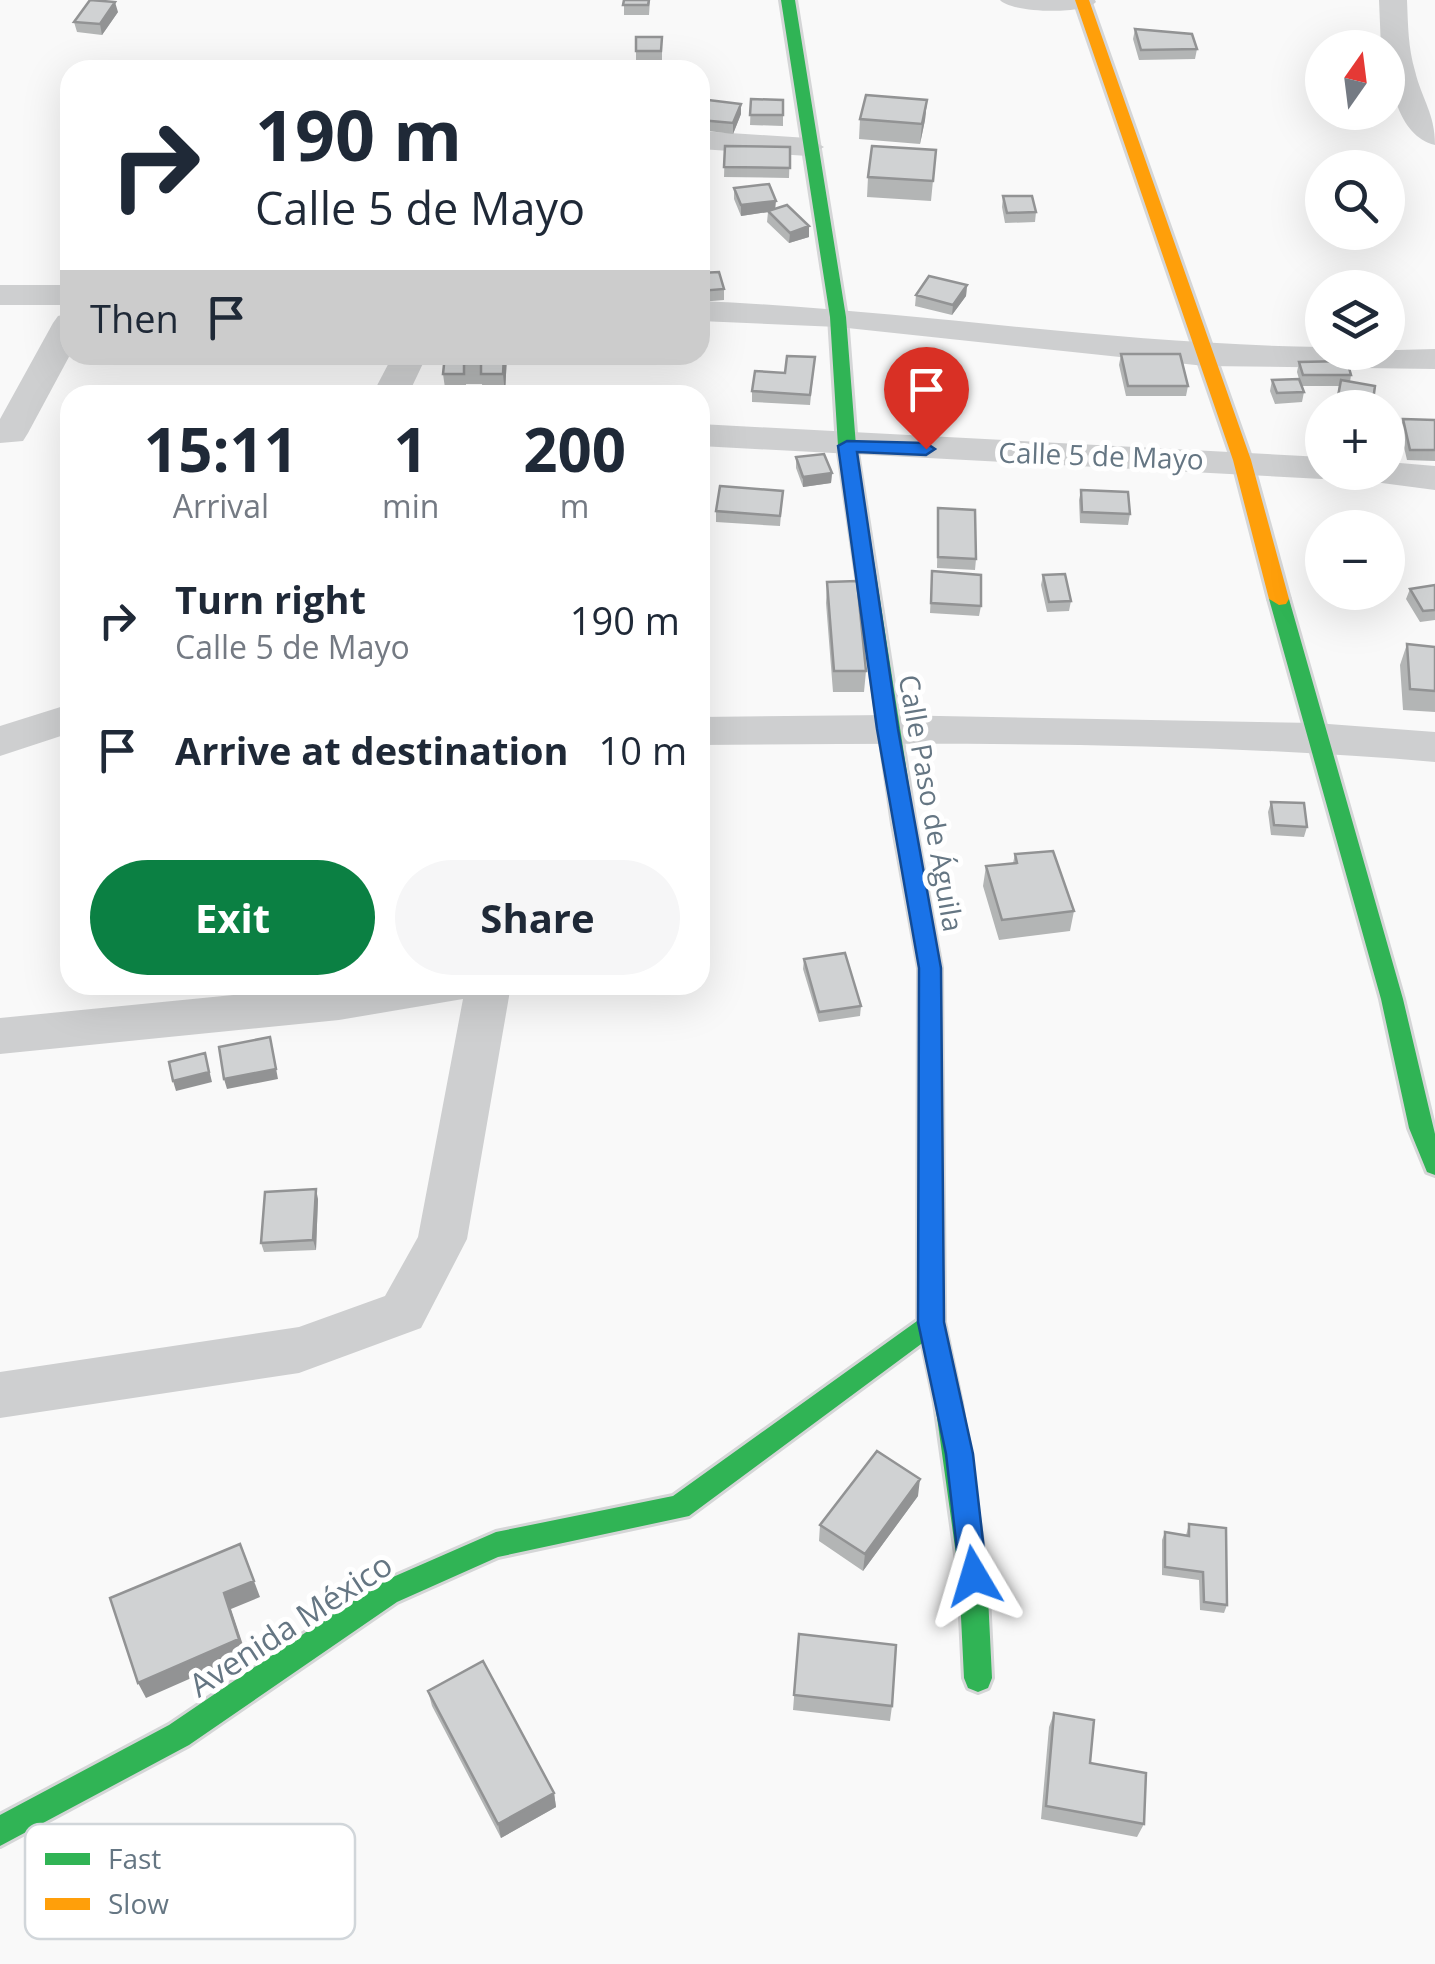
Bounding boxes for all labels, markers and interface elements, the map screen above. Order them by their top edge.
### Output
north arrow [1305,30,1405,130]
map controls [1305,30,1405,610]
text: 190 m [255,86,462,182]
icon: right [90,100,220,230]
button: search [1305,150,1405,250]
text: Calle 5 de Mayo [255,177,585,238]
button: layers [1305,270,1405,370]
icon: arrive [199,290,254,345]
text: Then [90,292,179,344]
pin [884,347,969,450]
icon: arrive [899,362,954,417]
button: + [1305,390,1405,490]
text: 15:11 [144,408,298,490]
text: 1 [394,408,428,490]
text: 200 [523,408,626,490]
street label: Calle 5 de Mayo [998,432,1204,478]
text: Arrival [173,484,269,527]
text: min [382,484,439,527]
text: m [560,484,589,527]
button: − [1305,510,1405,610]
text: Turn right [175,573,366,625]
icon: right [90,593,145,648]
text: 190 m [570,594,680,646]
text: Calle 5 de Mayo [175,625,410,668]
street label: Calle Paso de Águila [891,672,973,934]
icon: arrive [90,723,145,778]
text: Arrive at destination [175,724,569,776]
text: 10 m [599,724,687,776]
button: Exit [90,860,375,975]
button: Share [395,860,680,975]
position arrow [922,1524,1026,1628]
street label: Avenida México [180,1542,400,1706]
legend [25,1824,355,1939]
text: Fast [108,1839,161,1877]
text: Slow [108,1884,169,1922]

